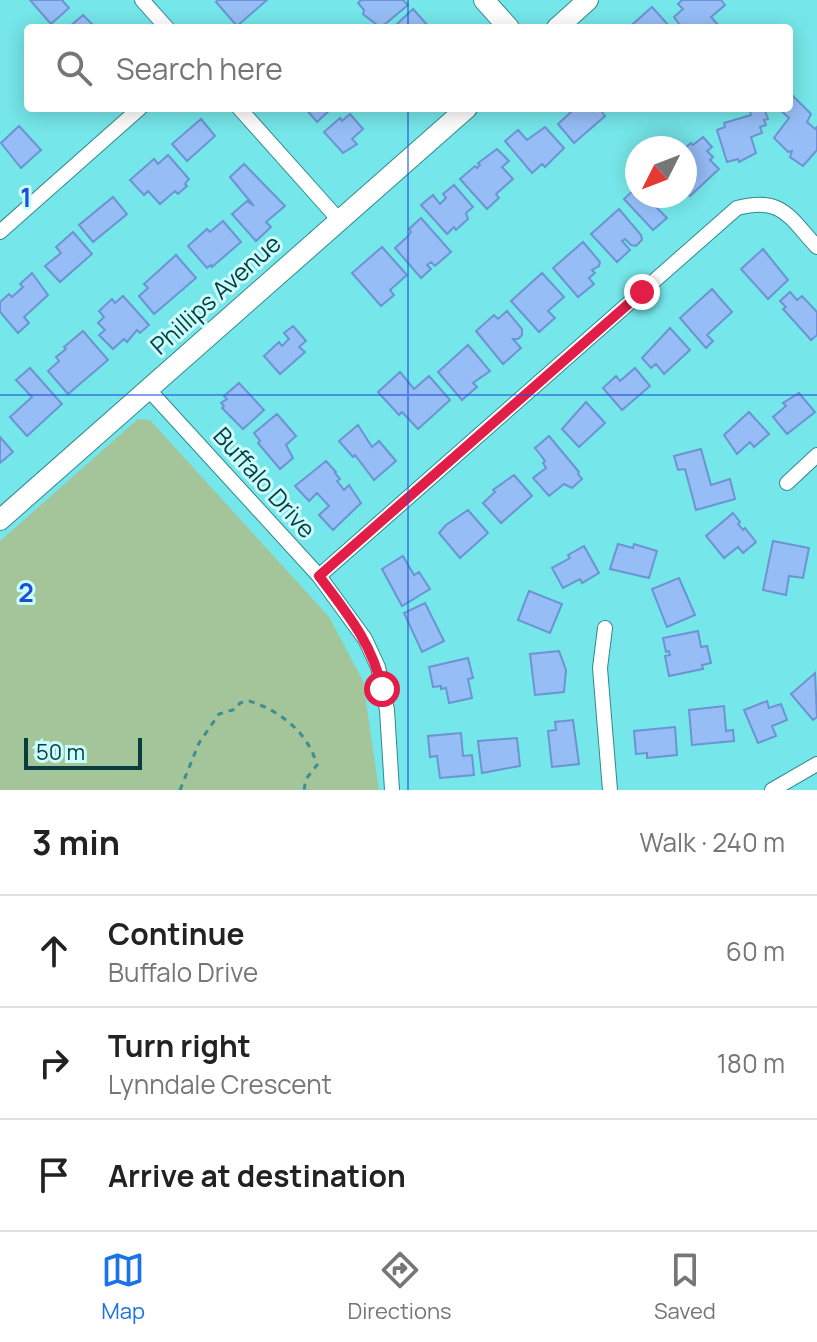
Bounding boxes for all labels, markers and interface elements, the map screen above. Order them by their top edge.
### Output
search box [24,24,793,112]
icon: search [52,46,96,90]
text: Search here [116,48,283,89]
north arrow [625,136,697,208]
text: 1 [20,179,32,215]
street label: Phillips Avenue [143,226,287,361]
route end [624,274,660,310]
street label: Buffalo Drive [206,419,324,545]
text: 2 [18,574,34,610]
route start [364,671,400,707]
scale bar [24,734,142,770]
text: 50 m [36,737,85,767]
text: 3 min [32,819,120,865]
text: Walk · 240 m [639,824,785,860]
text: Continue [108,913,244,954]
icon: ahead [32,929,76,973]
text: 60 m [726,933,785,969]
text: Buffalo Drive [108,954,258,990]
text: Turn right [108,1025,251,1066]
icon: right [32,1041,76,1085]
text: 180 m [717,1045,785,1081]
text: Lynndale Crescent [108,1066,332,1102]
icon: arrive [32,1153,76,1197]
text: Arrive at destination [108,1155,406,1196]
tab: Map [101,1248,145,1326]
tab: Directions [347,1248,452,1326]
tab: Saved [654,1248,716,1326]

